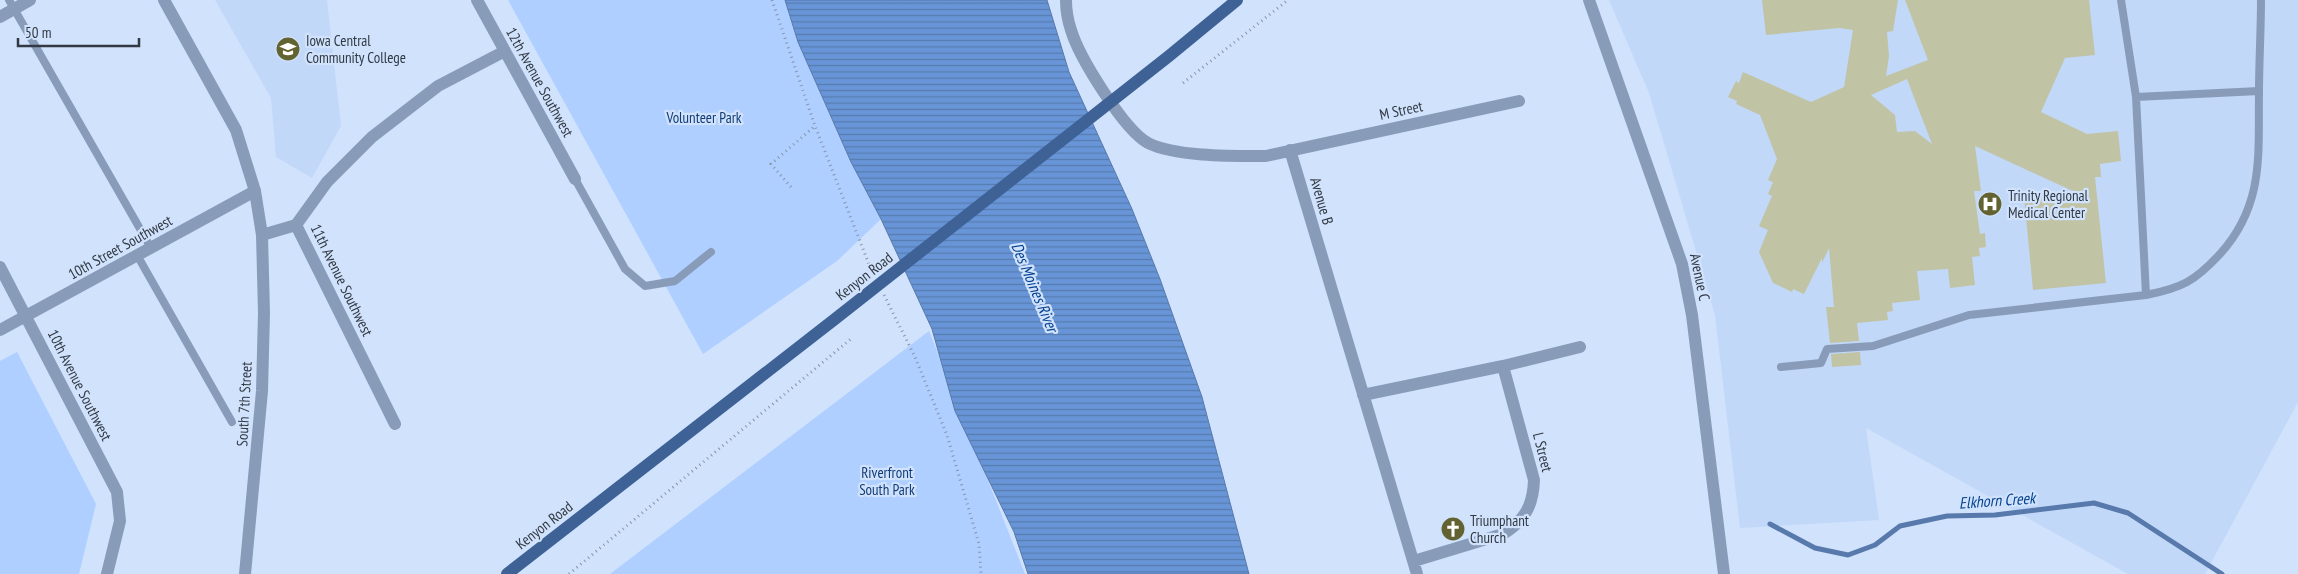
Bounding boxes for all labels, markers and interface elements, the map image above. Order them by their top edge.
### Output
scale bar [18,15,139,47]
text: 50 m [25,23,51,42]
street label: 12th Avenue Southwest [502,24,578,140]
place label: Iowa Central Community College [306,31,406,67]
school or university icon: Iowa Central Community College [275,36,301,62]
street label: M Street [1378,96,1424,124]
park label: Volunteer Park [665,108,742,127]
street label: Avenue B [1306,175,1338,227]
place label: Trinity Regional Medical Center [2008,186,2089,222]
hospital icon: Trinity Regional Medical Center [1977,191,2003,217]
street label: 10th Street Southwest [65,211,175,283]
street label: 11th Avenue Southwest [307,221,377,339]
water label: Des Moines River [1007,239,1064,337]
street label: Kenyon Road [832,248,896,304]
street label: Avenue C [1686,252,1714,303]
street label: 10th Avenue Southwest [44,326,116,444]
street label: South 7th Street [232,361,256,447]
street label: L Street [1529,430,1557,474]
park label: Riverfront South Park [859,463,915,499]
water label: Elkhorn Creek [1958,487,2038,513]
street label: Kenyon Road [512,497,576,553]
place label: Triumphant Church [1470,511,1529,547]
church icon: Triumphant Church [1440,516,1466,542]

